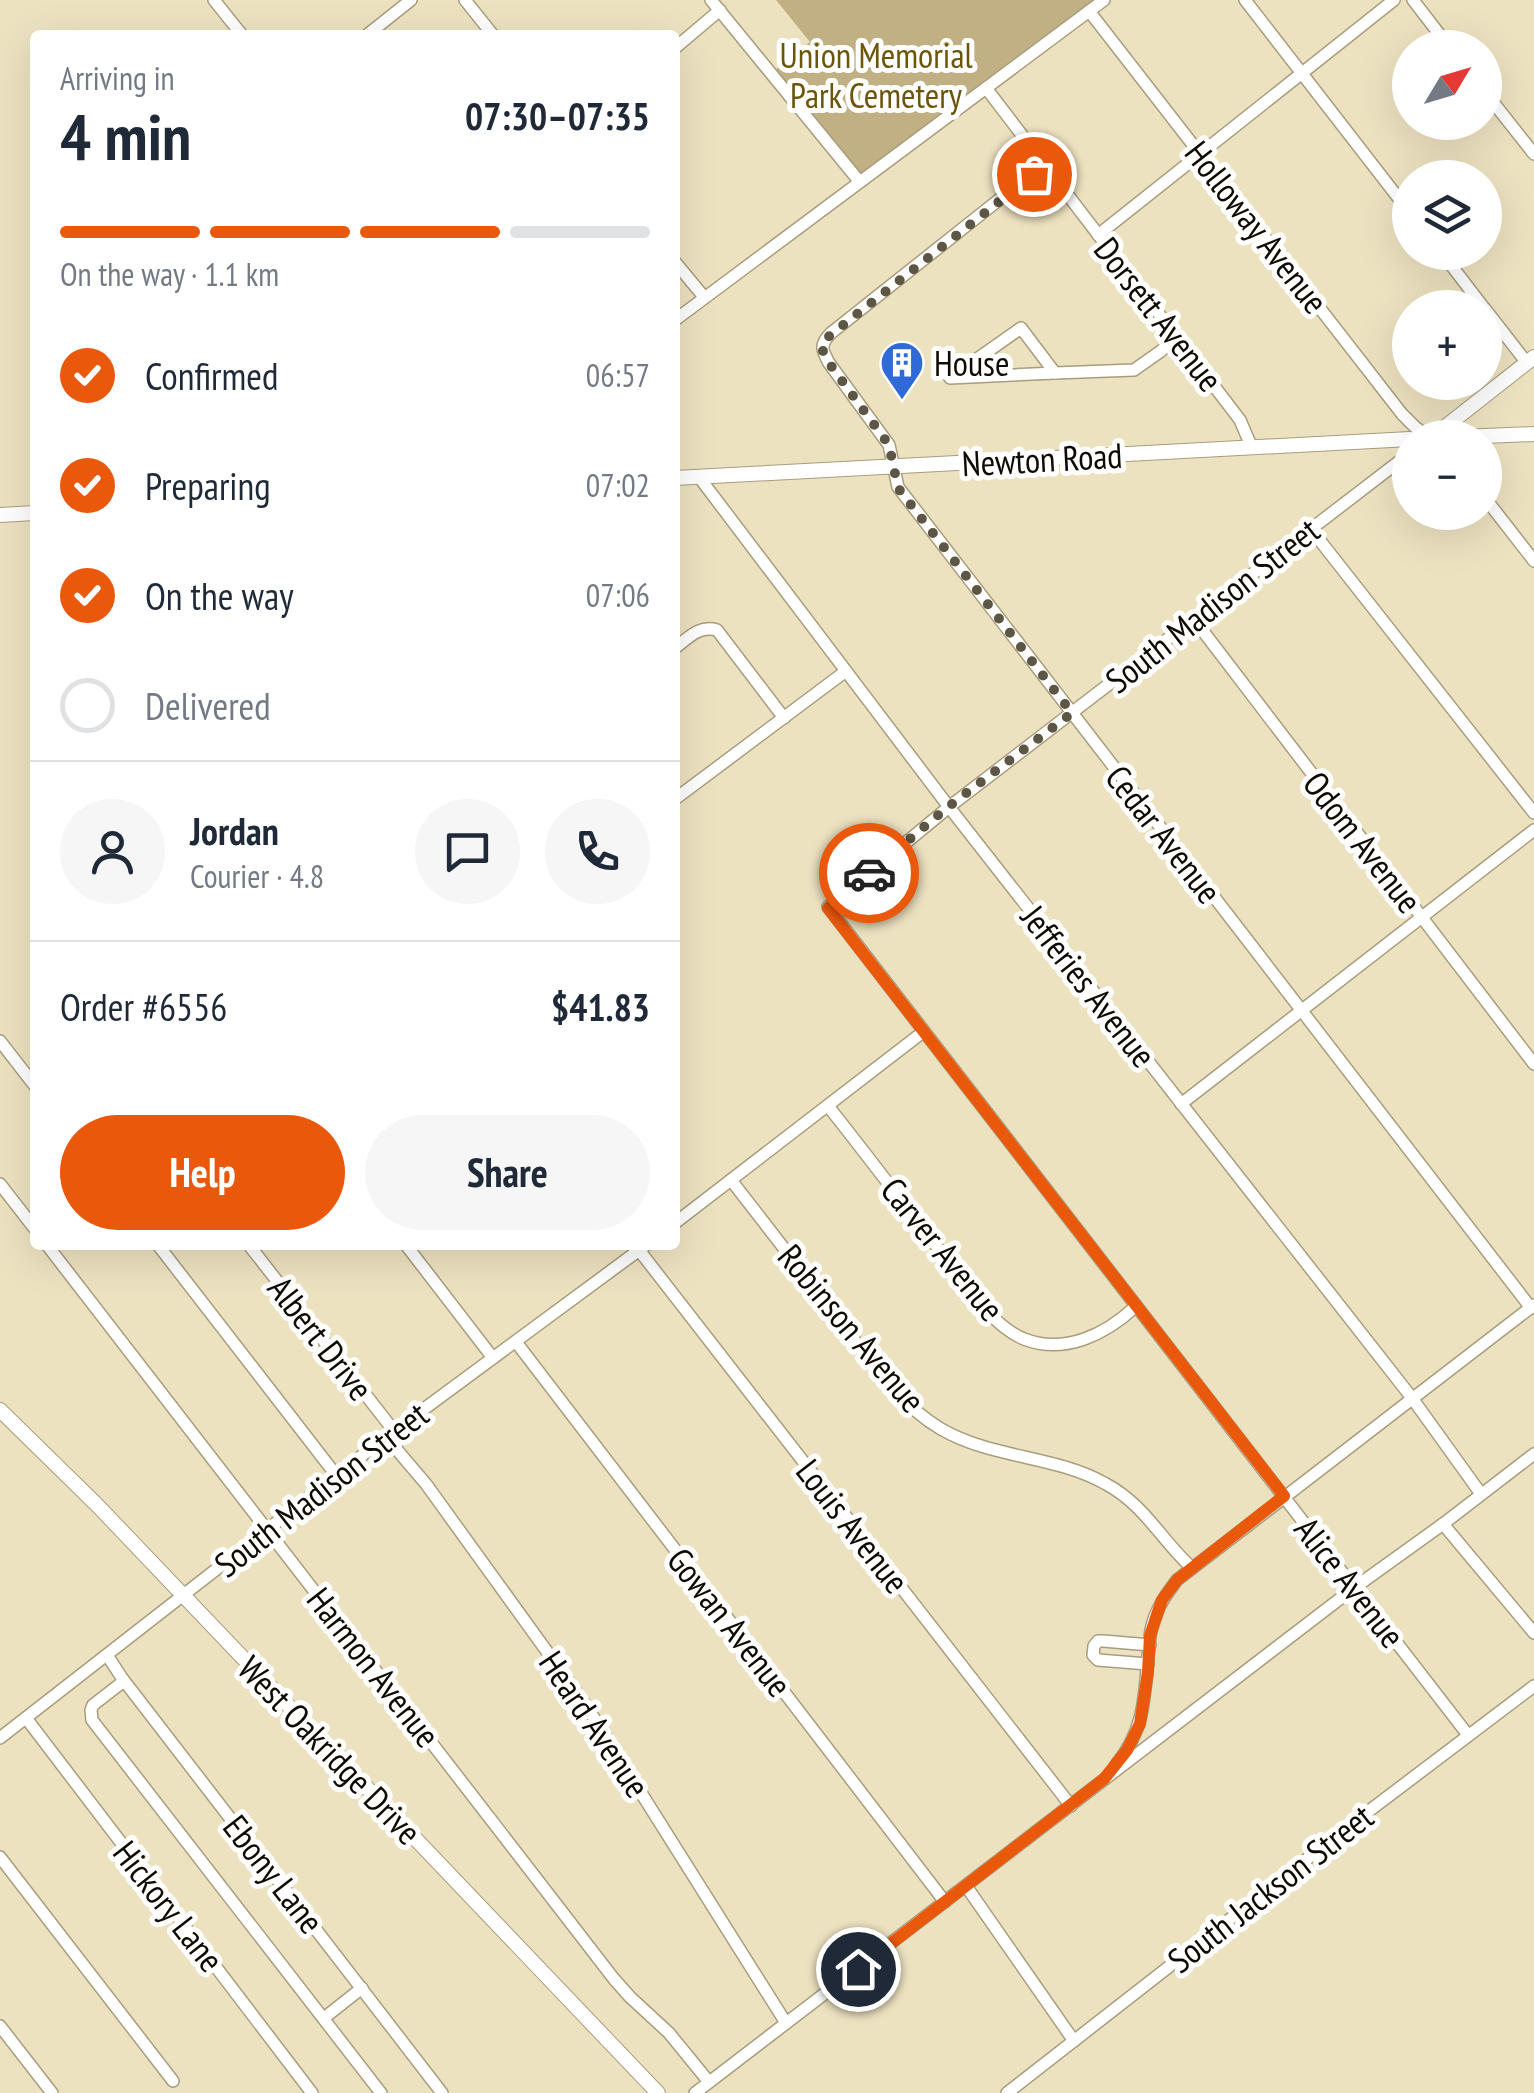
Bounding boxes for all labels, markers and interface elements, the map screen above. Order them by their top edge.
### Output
north arrow [1392,30,1502,140]
map controls [1392,30,1502,530]
park label: Union Memorial Park Cemetery [779,32,973,118]
text: Arriving in [60,57,175,99]
text: 07:30–07:35 [465,91,650,140]
text: 4 min [60,94,191,178]
street label: Holloway Avenue [1175,131,1339,323]
pin [992,132,1077,217]
icon: bag [1007,147,1062,202]
button: layers [1392,160,1502,270]
street label: Dorsett Avenue [1084,227,1234,401]
text: On the way · 1.1 km [60,253,279,295]
button: + [1392,290,1502,400]
building icon: House [879,340,925,401]
place label: House [934,340,1009,386]
icon: check [60,348,115,403]
text: Confirmed [145,351,278,400]
text: 06:57 [586,354,650,396]
button: − [1392,420,1502,530]
street label: Newton Road [961,432,1123,486]
icon: check [60,458,115,513]
text: Preparing [145,461,271,510]
text: 07:02 [586,464,650,506]
street label: South Madison Street [1096,507,1328,703]
icon: check [60,568,115,623]
text: On the way [145,571,293,620]
text: 07:06 [586,574,650,616]
text: Delivered [145,681,271,730]
street label: Cedar Avenue [1096,756,1232,912]
street label: Odom Avenue [1293,762,1433,922]
button: person [60,799,165,904]
button: chat [415,799,520,904]
button: phone [545,799,650,904]
text: Jordan [190,806,279,855]
courier [819,823,919,923]
icon: car [842,846,897,901]
text: Courier · 4.8 [190,855,324,897]
street label: Jefferies Avenue [1011,895,1167,1076]
text: Order #6556 [60,982,227,1031]
text: $41.83 [551,982,650,1031]
button: Help [60,1115,345,1230]
button: Share [365,1115,650,1230]
street label: Carver Avenue [871,1168,1015,1330]
street label: Robinson Avenue [768,1234,936,1422]
street label: Albert Drive [258,1267,384,1409]
street label: South Madison Street [205,1391,437,1587]
street label: Louis Avenue [786,1450,920,1602]
street label: Alice Avenue [1285,1507,1415,1657]
street label: Gowan Avenue [657,1538,803,1706]
street label: Harmon Avenue [297,1578,451,1756]
street label: Heard Avenue [529,1642,661,1806]
street label: West Oakridge Drive [228,1646,432,1854]
street label: South Jackson Street [1158,1793,1382,1983]
street label: Ebony Lane [213,1805,335,1943]
street label: Hickory Lane [103,1831,235,1981]
pin [816,1927,901,2012]
icon: home [831,1942,886,1997]

